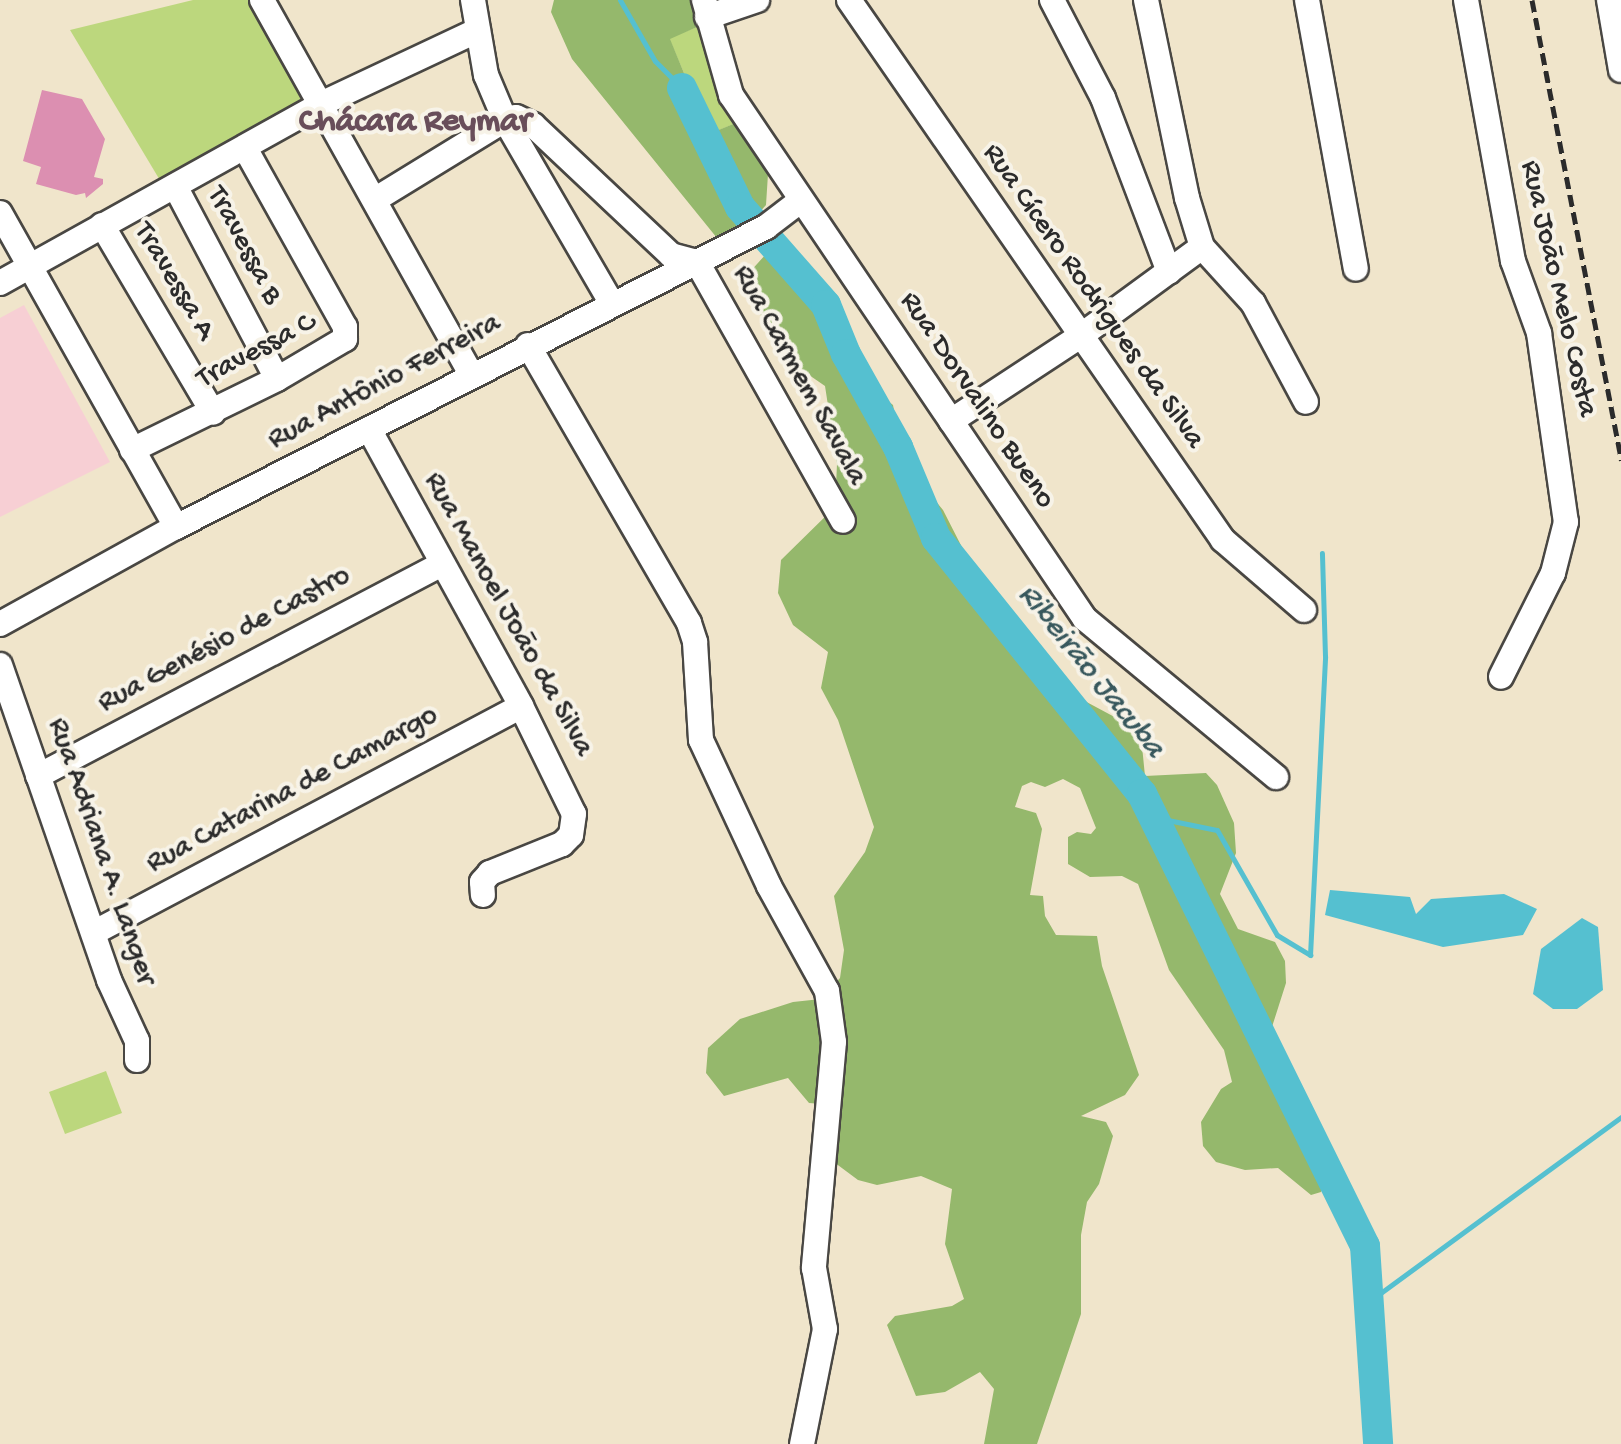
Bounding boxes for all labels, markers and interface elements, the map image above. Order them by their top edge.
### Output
district label: Chácara Reymar [299,104,531,144]
street label: Rua Cícero Rodrigues da Silva [973,137,1211,457]
street label: Rua João Melo Costa [1510,157,1604,421]
street label: Travessa B [197,181,289,311]
street label: Travessa A [124,217,222,347]
street label: Rua Carmem Savala [723,260,873,492]
street label: Rua Dorvalino Bueno [890,286,1062,516]
street label: Travessa C [191,306,323,398]
street label: Rua Antônio Ferreira [263,307,507,459]
street label: Rua Manoel João da Silva [414,467,600,763]
street label: Rua Genésio de Castro [93,559,357,723]
water label: Ribeirão Jacuba [1008,577,1172,767]
street label: Rua Catarina de Camargo [141,699,445,883]
street label: Rua Adriana A. Langer [37,714,163,990]

